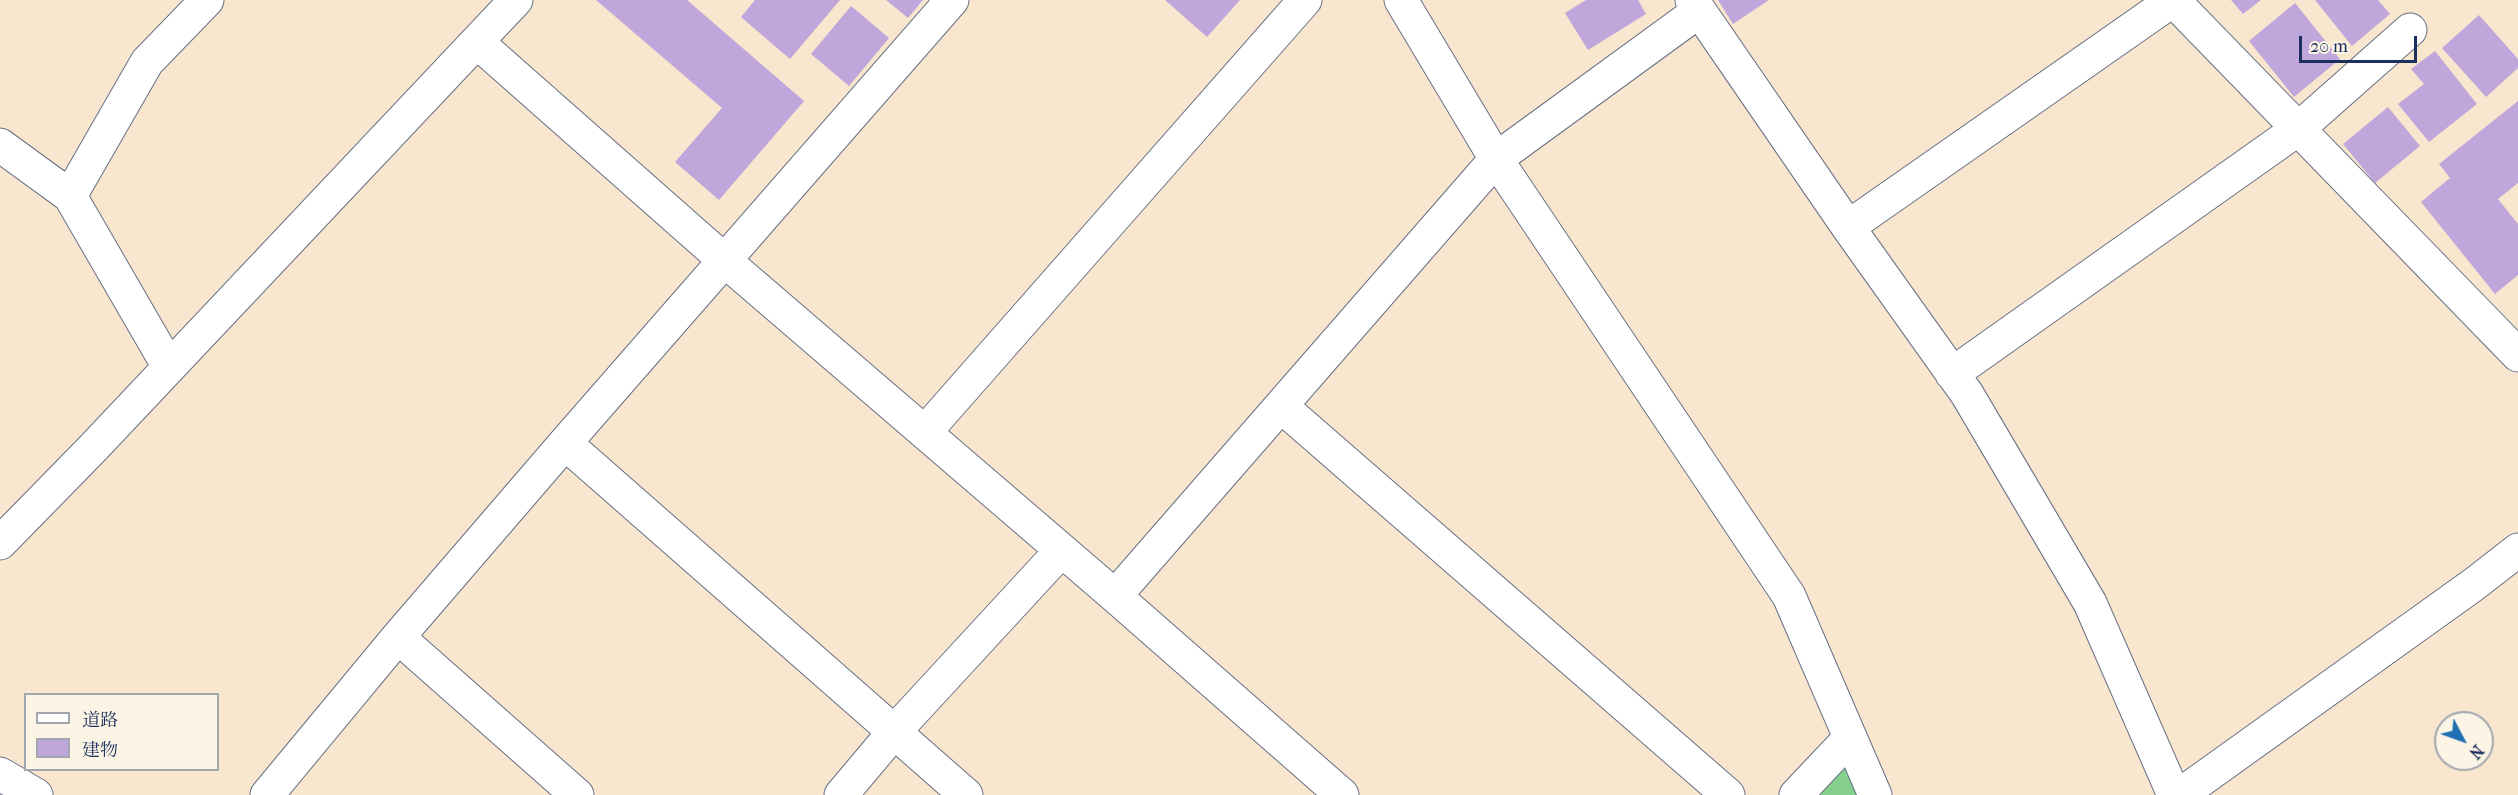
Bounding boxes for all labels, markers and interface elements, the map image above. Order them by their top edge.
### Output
scale bar [2302,24,2420,62]
text: 20 m [2310,36,2348,57]
legend [24,693,219,771]
text: 道路 [82,710,118,731]
north arrow [2434,711,2494,771]
text: 建物 [82,740,118,761]
text: N [2465,741,2488,763]

